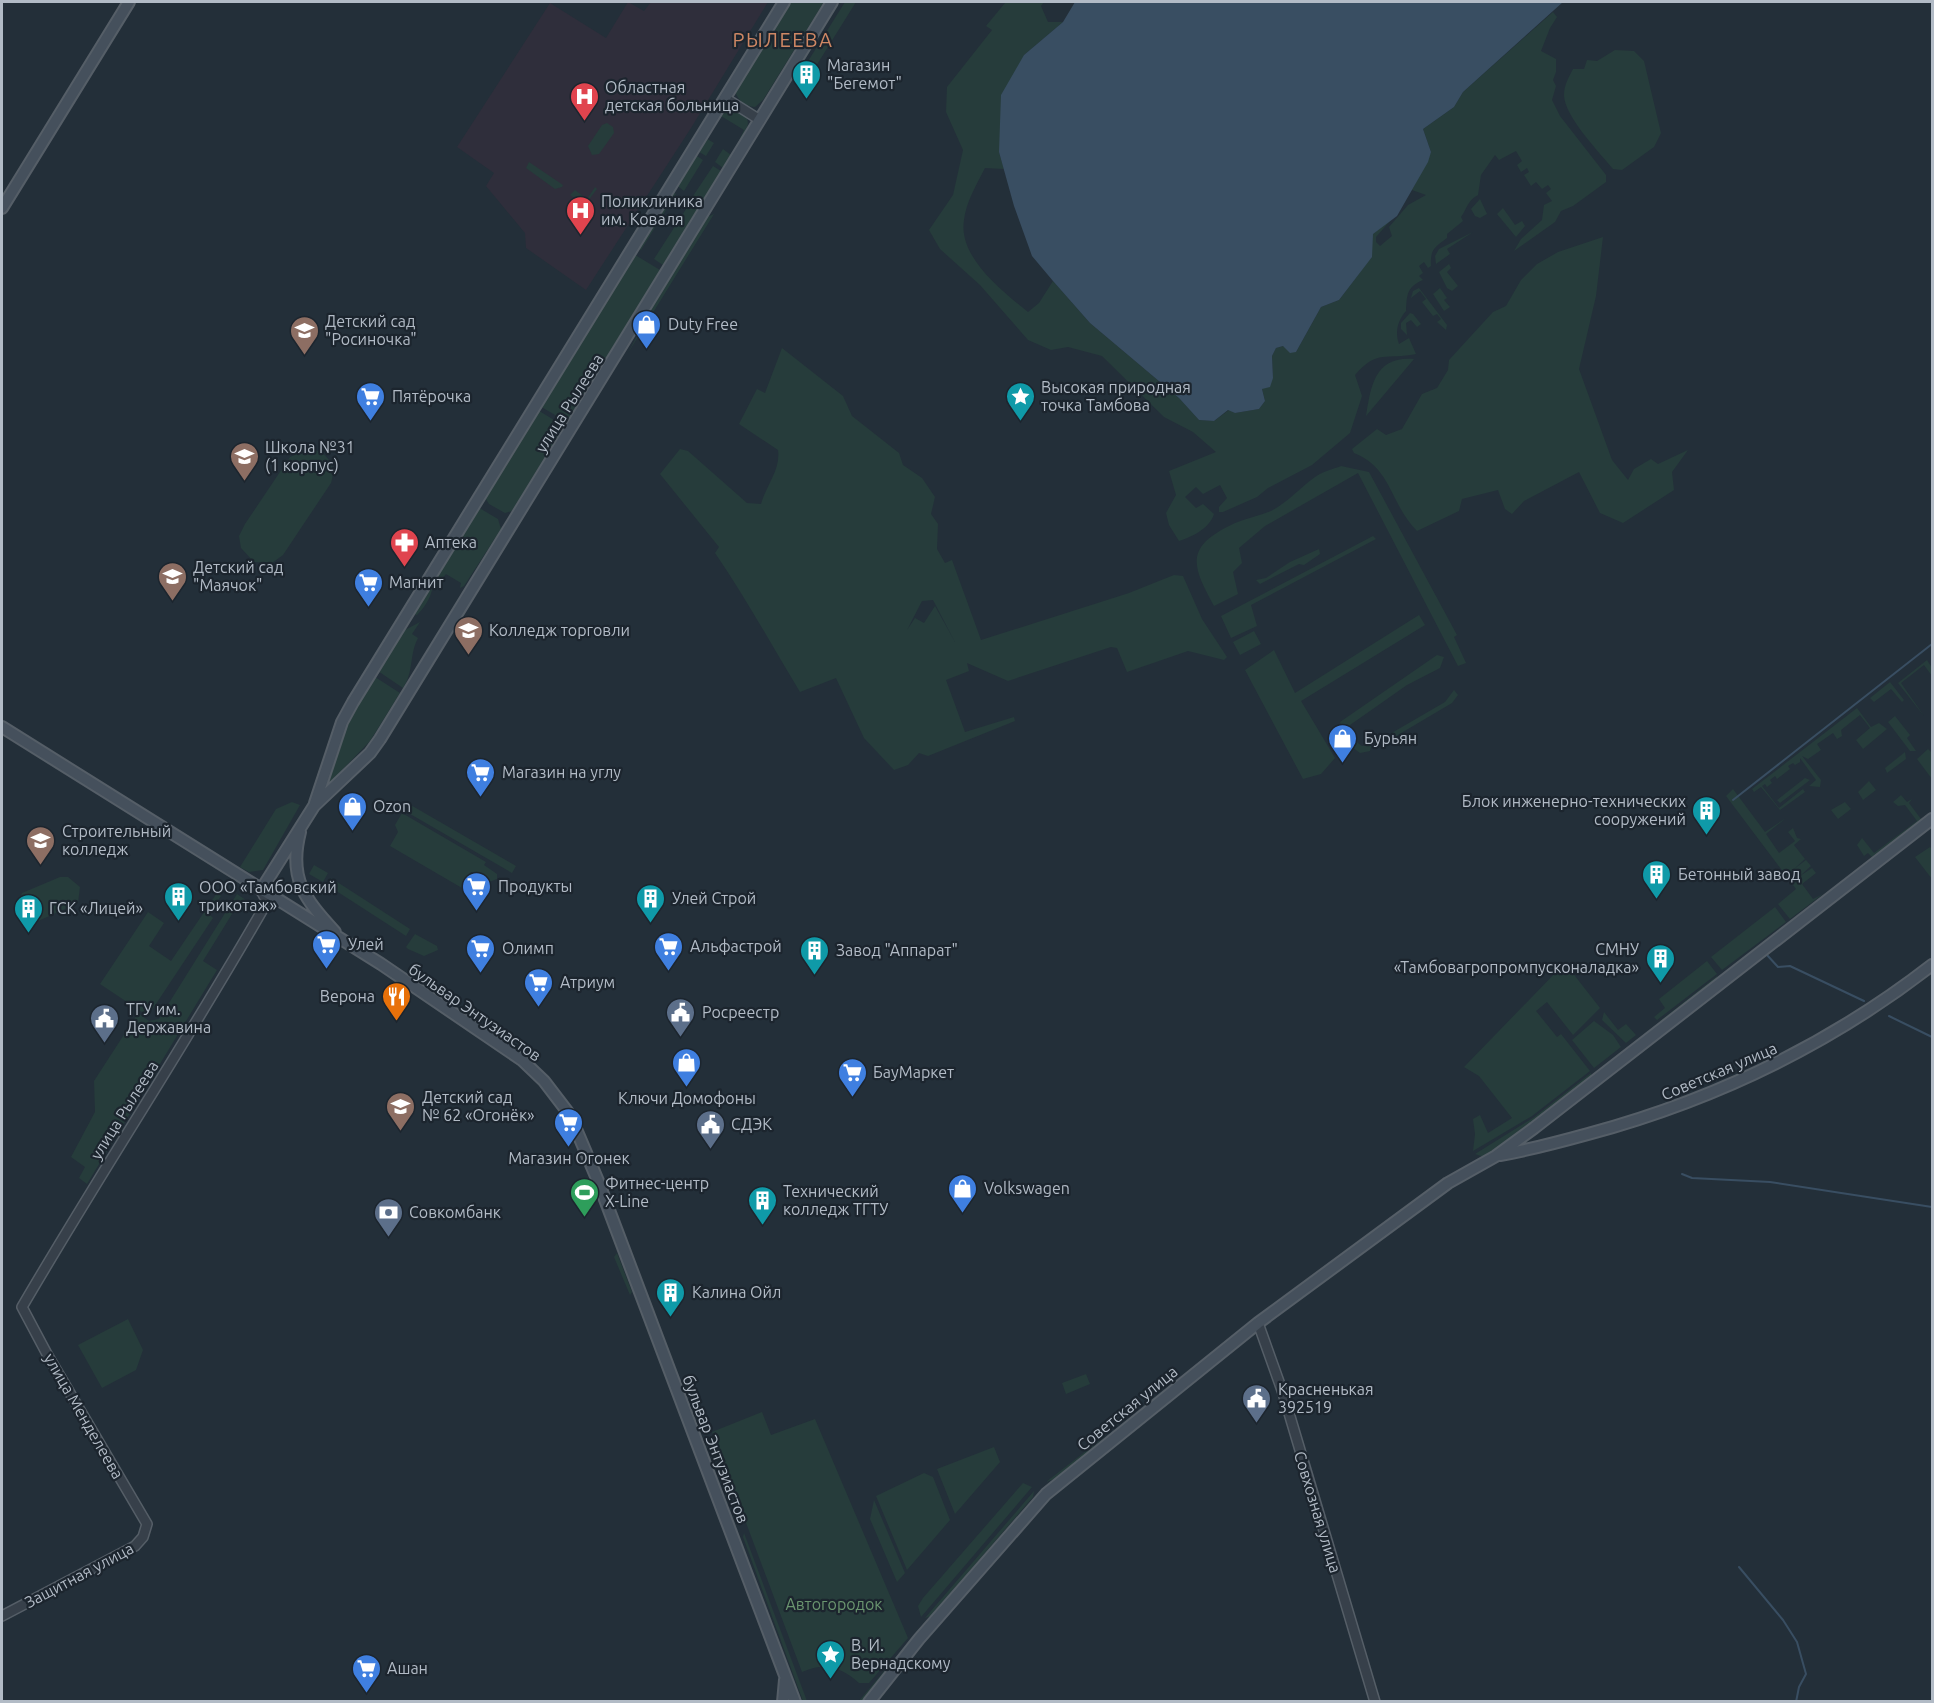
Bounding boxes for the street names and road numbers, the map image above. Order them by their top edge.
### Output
street label: улица Рылеева [531,350,607,456]
street label: бульвар Энтузиастов [405,960,545,1064]
street label: Советская улица [1658,1039,1780,1103]
street label: улица Рылеева [86,1057,162,1163]
street label: улица Менделеева [41,1350,127,1482]
street label: Советская улица [1073,1362,1181,1454]
street label: бульвар Энтузиастов [679,1372,753,1526]
street label: Совхозная улица [1291,1449,1345,1575]
street label: Защитная улица [22,1539,136,1611]

